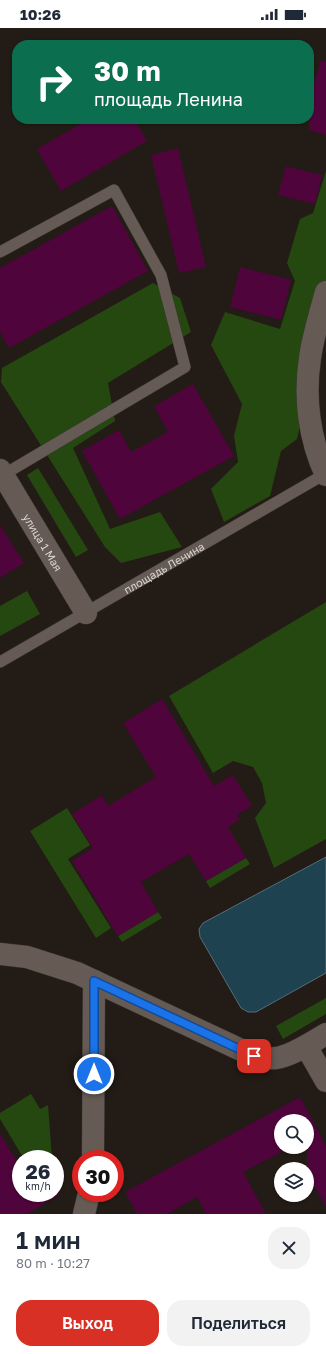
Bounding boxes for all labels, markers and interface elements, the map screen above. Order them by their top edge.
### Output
text: 10:26 [20,5,61,23]
text: 30 m [94,54,161,87]
icon: right [28,56,80,108]
text: площадь Ленина [94,88,243,110]
street label: улица 1 Мая [21,511,66,573]
street label: площадь Ленина [121,539,206,596]
pin [237,1039,271,1073]
icon: arrive [243,1045,265,1067]
position arrow [73,1053,115,1095]
map controls [274,1114,314,1202]
button: search [274,1114,314,1154]
speed limit sign: 30 [72,1150,124,1202]
text: 26 [26,1159,50,1183]
button: layers [274,1162,314,1202]
text: km/h [25,1180,51,1192]
text: 1 мин [16,1225,81,1254]
button: close [268,1227,310,1269]
text: 80 m · 10:27 [16,1255,90,1271]
button: Выход [16,1300,159,1346]
button: Поделиться [167,1300,310,1346]

